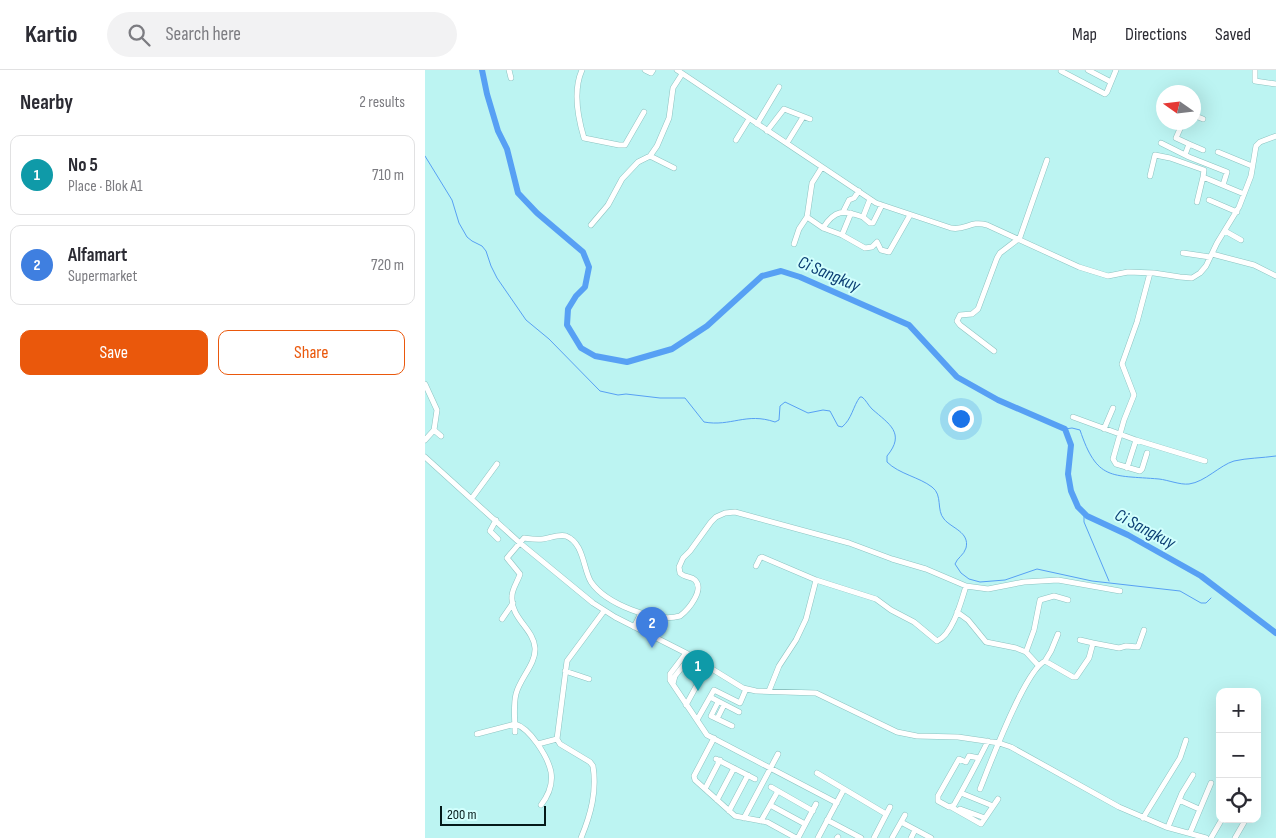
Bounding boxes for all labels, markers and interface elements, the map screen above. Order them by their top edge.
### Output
search box [107,12,457,57]
text: Kartio [25,20,77,49]
icon: search [125,21,153,49]
text: Search here [165,23,241,46]
text: Map [1072,24,1097,45]
text: Directions [1125,24,1187,45]
text: Saved [1215,24,1251,45]
north arrow [1156,85,1201,130]
text: Nearby [20,90,73,115]
text: 2 results [359,93,405,112]
text: No 5 [68,154,98,177]
text: 1 [34,166,40,185]
text: 710 m [372,166,404,185]
text: Place · Blok A1 [68,177,143,196]
text: Alfamart [68,244,127,267]
water label: Ci Sangkuy [795,252,864,297]
text: 2 [33,256,41,275]
text: 720 m [371,256,404,275]
text: Supermarket [68,267,137,286]
button: Save [20,330,208,375]
button: Share [218,330,405,375]
your location [948,406,974,432]
water label: Ci Sangkuy [1111,504,1180,554]
pin: 2 [636,607,668,648]
pin: 1 [682,650,714,691]
map controls [1216,688,1261,823]
button: + [1216,688,1261,733]
button: − [1216,733,1261,778]
button: locate [1216,778,1261,823]
scale bar [440,803,546,826]
text: 200 m [447,806,476,823]

